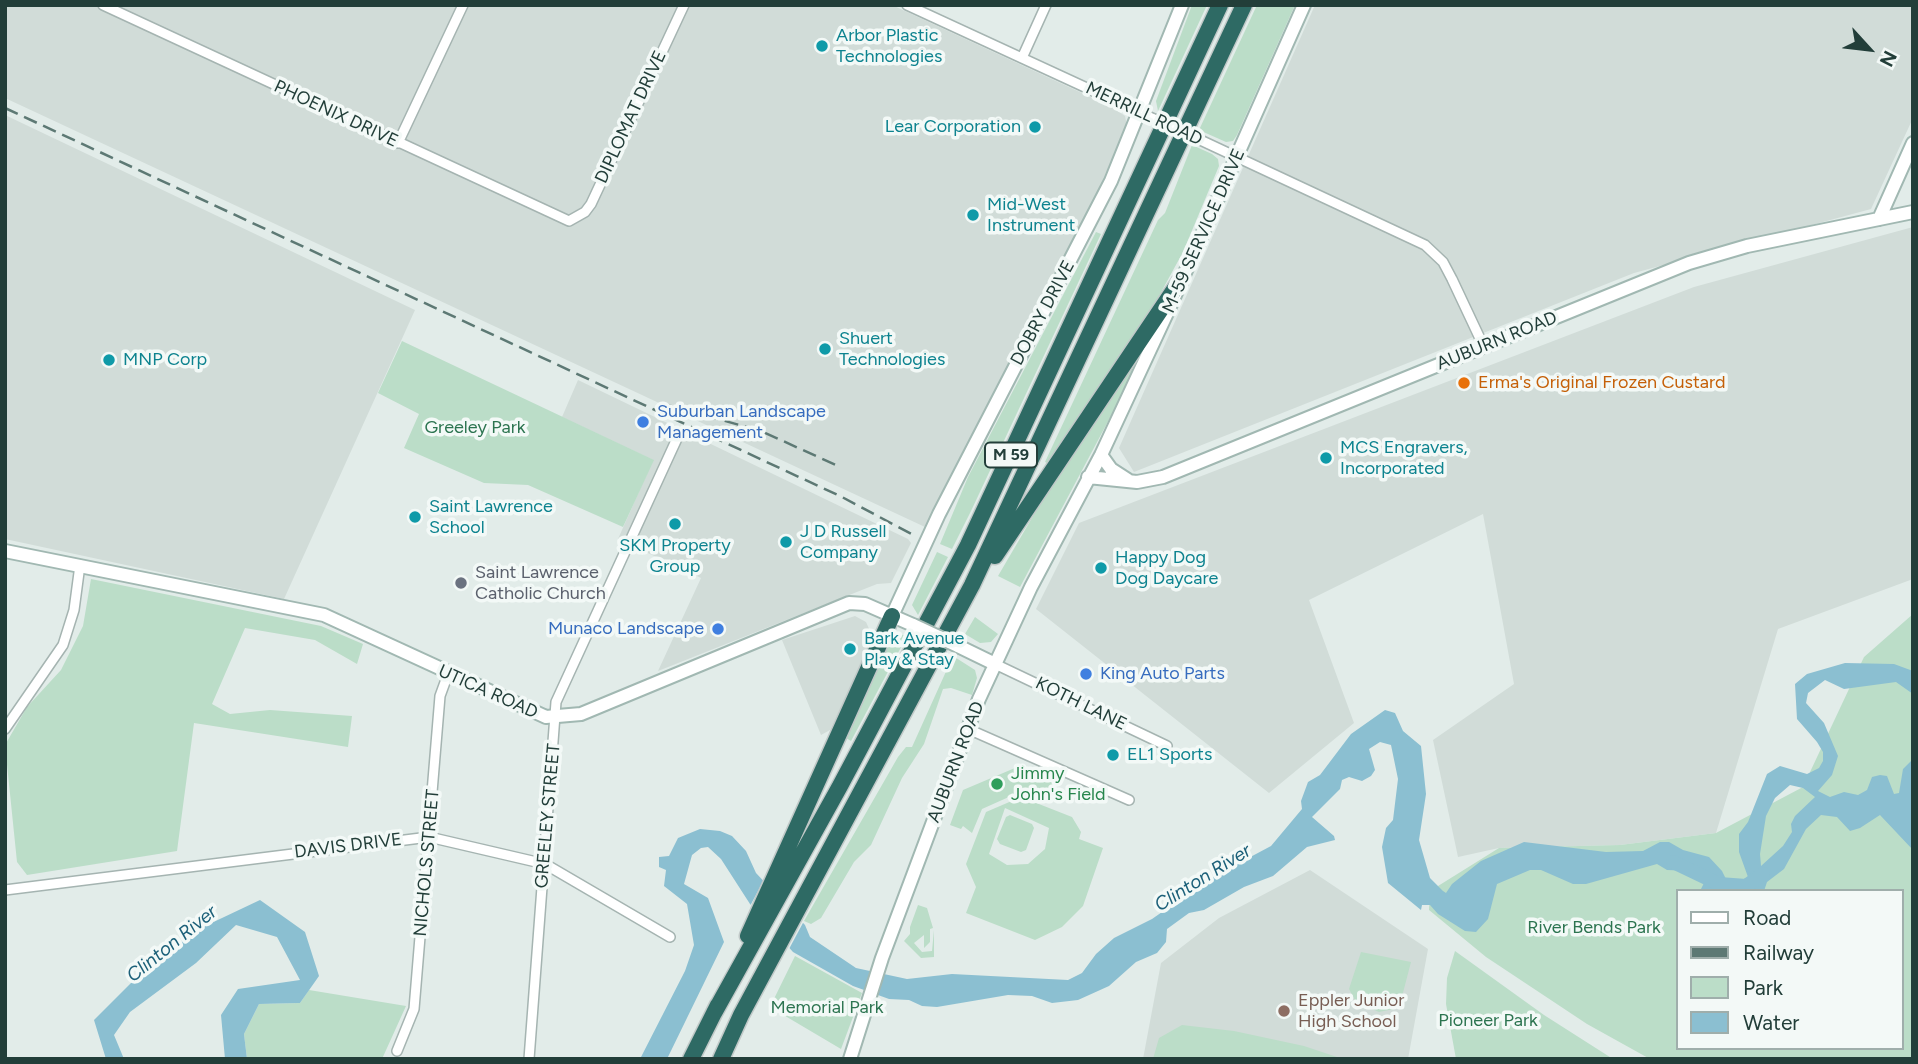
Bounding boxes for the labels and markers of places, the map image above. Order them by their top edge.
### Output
place label: Arbor Plastic Technologies [836,25,942,68]
marker: Arbor Plastic Technologies [814,38,830,54]
place label: Lear Corporation [885,116,1021,138]
marker: Lear Corporation [1027,119,1043,135]
place label: Mid-West Instrument [987,194,1075,236]
marker: Mid-West Instrument [965,207,981,223]
place label: Shuert Technologies [839,328,945,370]
marker: Shuert Technologies [817,341,833,357]
place label: MNP Corp [123,349,207,371]
marker: MNP Corp [101,352,117,368]
place label: Erma's Original Frozen Custard [1478,372,1726,394]
marker: Erma's Original Frozen Custard [1456,375,1472,391]
place label: Suburban Landscape Management [657,401,826,444]
marker: Suburban Landscape Management [635,414,651,430]
place label: MCS Engravers, Incorporated [1340,437,1468,480]
marker: MCS Engravers, Incorporated [1318,450,1334,466]
place label: Saint Lawrence School [429,496,553,538]
marker: Saint Lawrence School [407,509,423,525]
marker: SKM Property Group [667,516,683,532]
place label: J D Russell Company [800,521,886,564]
marker: J D Russell Company [778,534,794,550]
place label: SKM Property Group [619,535,731,578]
place label: Happy Dog Dog Daycare [1115,547,1218,590]
marker: Happy Dog Dog Daycare [1093,560,1109,576]
place label: Saint Lawrence Catholic Church [475,562,606,604]
marker: Saint Lawrence Catholic Church [453,575,469,591]
place label: Munaco Landscape [548,618,704,640]
marker: Munaco Landscape [710,621,726,637]
place label: Bark Avenue Play & Stay [864,628,964,670]
marker: Bark Avenue Play & Stay [842,641,858,657]
place label: King Auto Parts [1100,663,1225,685]
marker: King Auto Parts [1078,666,1094,682]
place label: EL1 Sports [1127,744,1212,766]
marker: EL1 Sports [1105,747,1121,763]
place label: Jimmy John's Field [1011,763,1106,806]
marker: Jimmy John's Field [989,776,1005,792]
place label: Eppler Junior High School [1298,990,1404,1032]
marker: Eppler Junior High School [1276,1003,1292,1019]

